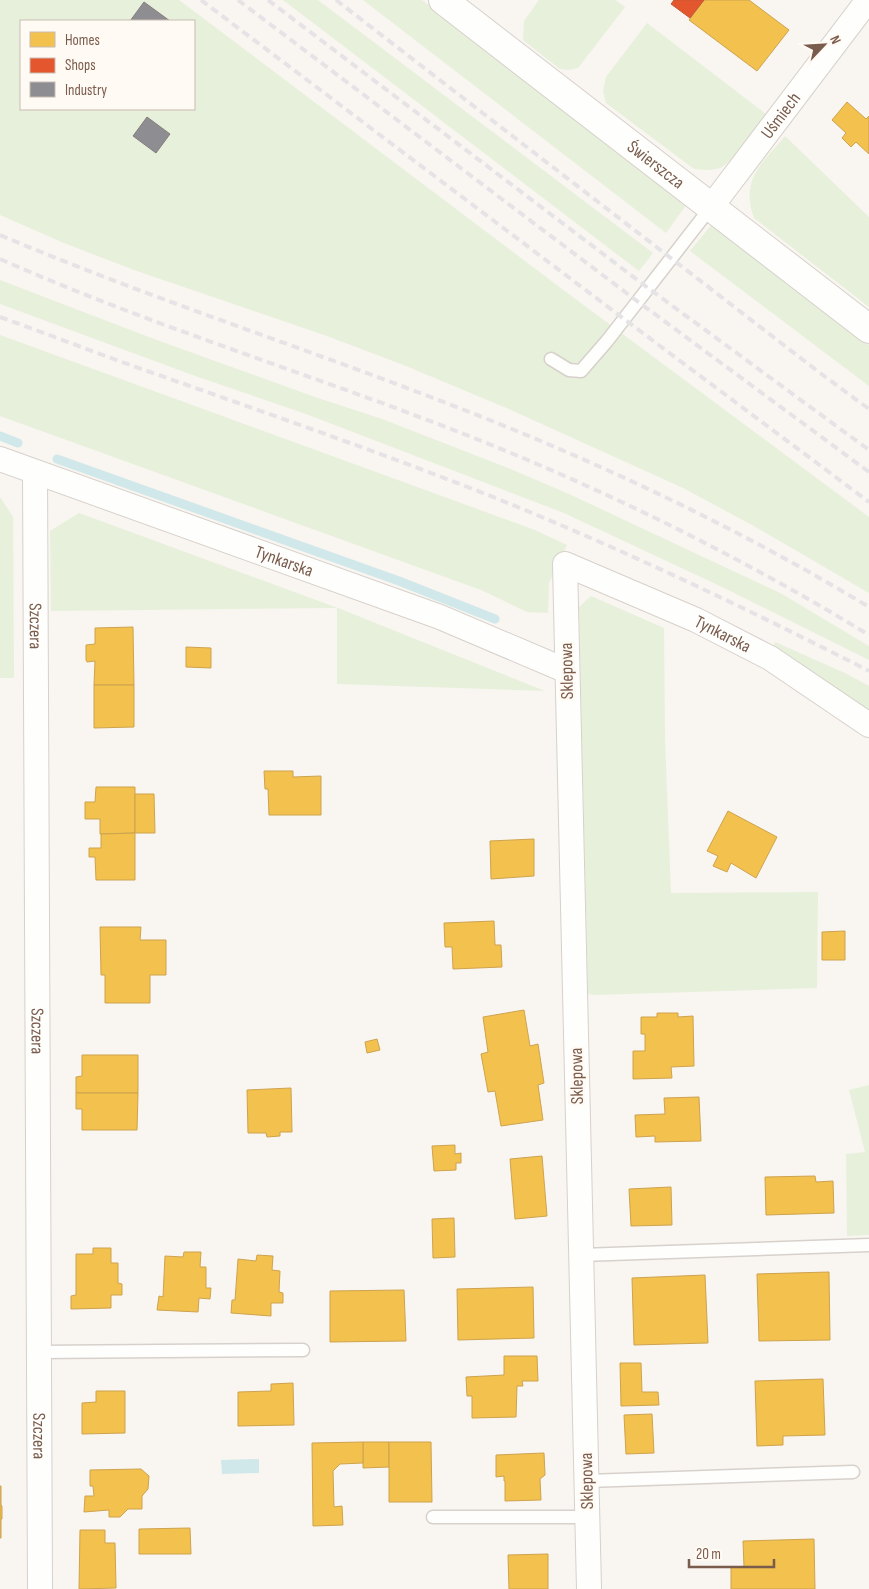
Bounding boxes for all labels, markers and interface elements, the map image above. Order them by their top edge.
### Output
legend [20,20,195,110]
north arrow [799,20,849,70]
text: Homes [65,31,100,50]
text: N [826,33,845,47]
text: Shops [65,56,96,75]
text: Industry [65,81,107,100]
street label: Uśmiech [756,88,805,143]
street label: Świerszcza [623,136,689,193]
street label: Tynkarska [252,541,316,581]
street label: Szczera [25,603,46,649]
street label: Tynkarska [691,611,755,657]
street label: Sklepowa [556,642,578,700]
street label: Szczera [27,1008,48,1054]
street label: Sklepowa [566,1047,588,1105]
street label: Szczera [29,1413,50,1459]
street label: Sklepowa [576,1452,598,1510]
scale bar [689,1536,774,1568]
text: 20 m [696,1545,721,1564]

